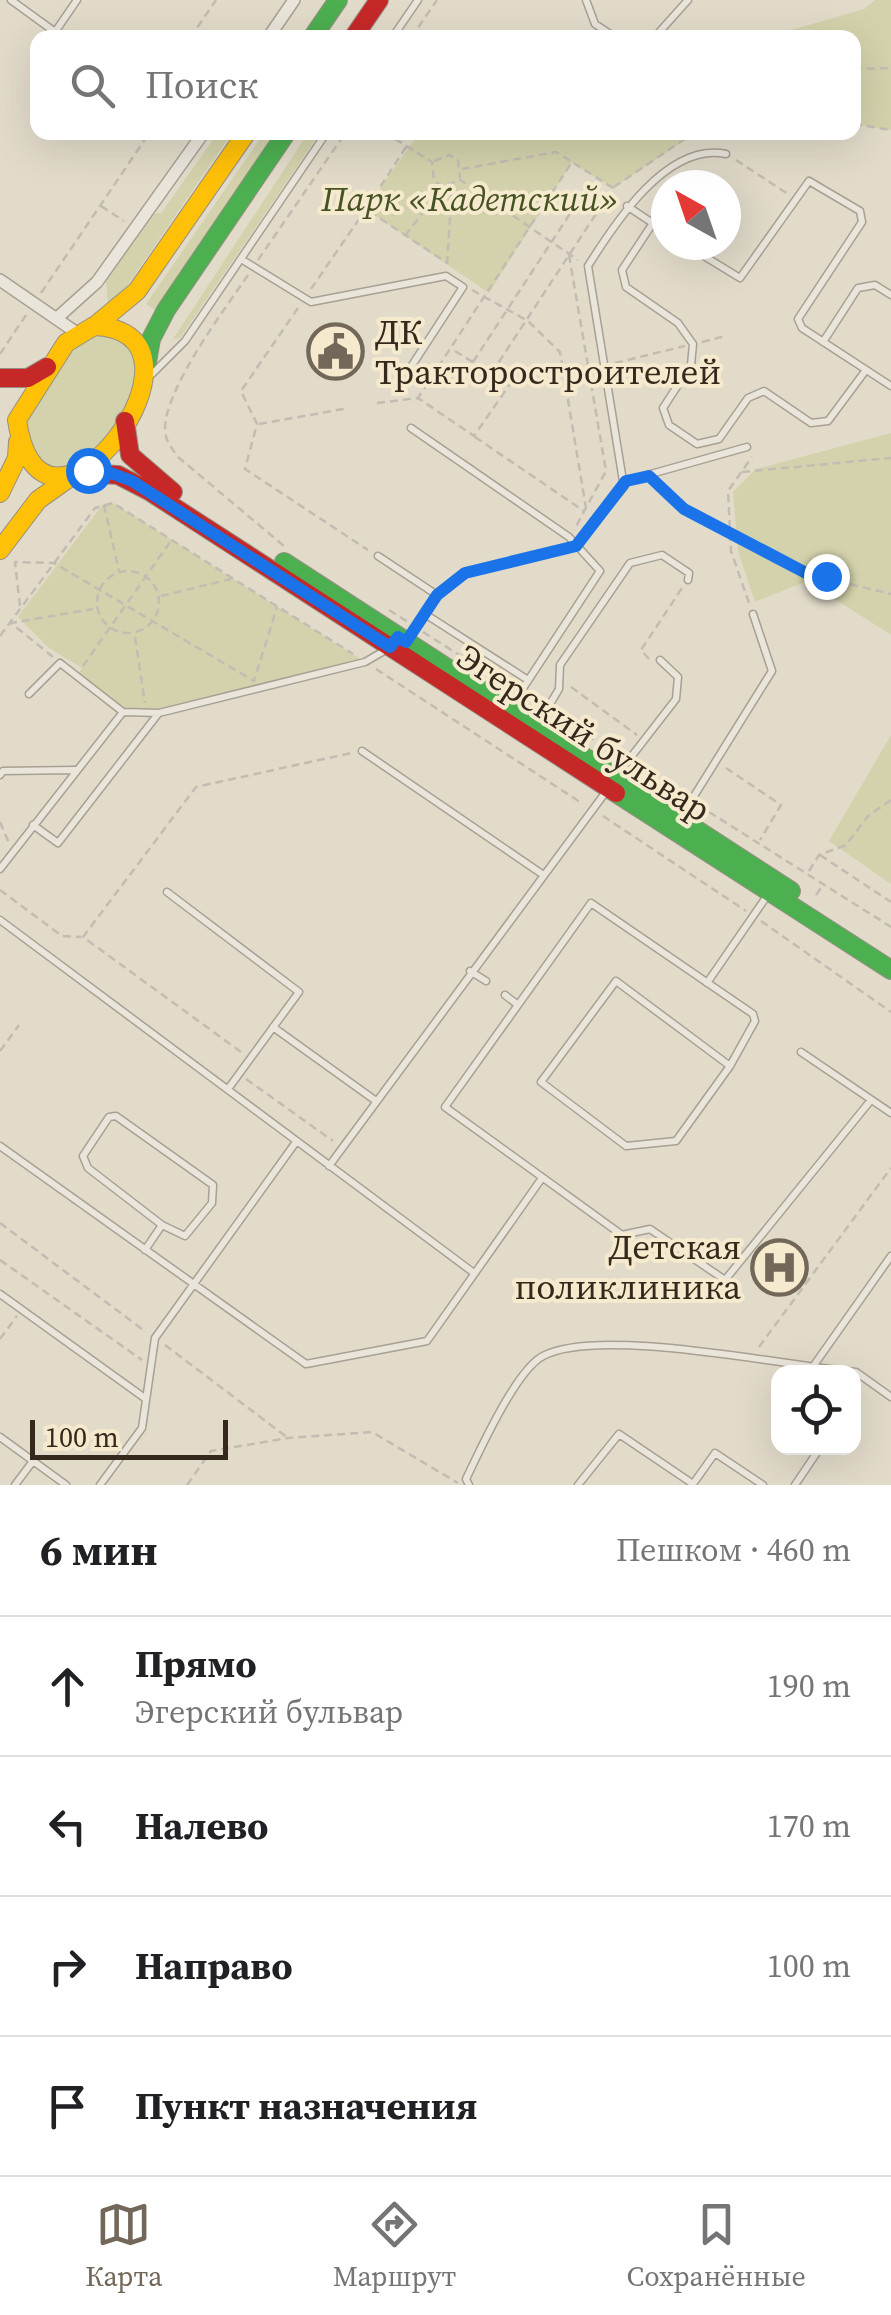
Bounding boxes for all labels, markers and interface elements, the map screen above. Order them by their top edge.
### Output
search box [30,30,861,140]
icon: search [65,58,120,113]
text: Поиск [145,59,258,111]
north arrow [651,170,741,260]
park label: Парк «Кадетский» [320,175,619,223]
place label: ДК Тракторостроителей [375,308,721,396]
public building icon: ДК Тракторостроителей [306,322,366,382]
route start [66,448,112,494]
route end [804,554,850,600]
street label: Эгерский бульвар [448,633,720,833]
place label: Детская поликлиника [515,1223,741,1311]
hospital icon: Детская поликлиника [750,1237,810,1297]
map controls [771,1365,861,1455]
button: locate [771,1365,861,1455]
scale bar [30,1415,228,1460]
text: 100 m [45,1418,119,1456]
text: 6 мин [40,1521,157,1579]
text: Пешком · 460 m [616,1528,851,1572]
text: Прямо [135,1638,257,1690]
icon: ahead [40,1659,95,1714]
text: 190 m [767,1664,851,1708]
text: Эгерский бульвар [135,1690,403,1734]
icon: left [40,1799,95,1854]
text: Налево [135,1800,269,1852]
text: 170 m [767,1804,851,1848]
icon: right [40,1939,95,1994]
text: Направо [135,1940,293,1992]
text: 100 m [767,1944,851,1988]
icon: arrive [40,2079,95,2134]
text: Пункт назначения [135,2080,477,2132]
tab: Карта [85,2197,162,2295]
tab: Маршрут [333,2197,456,2295]
tab: Сохранённые [627,2197,806,2295]

